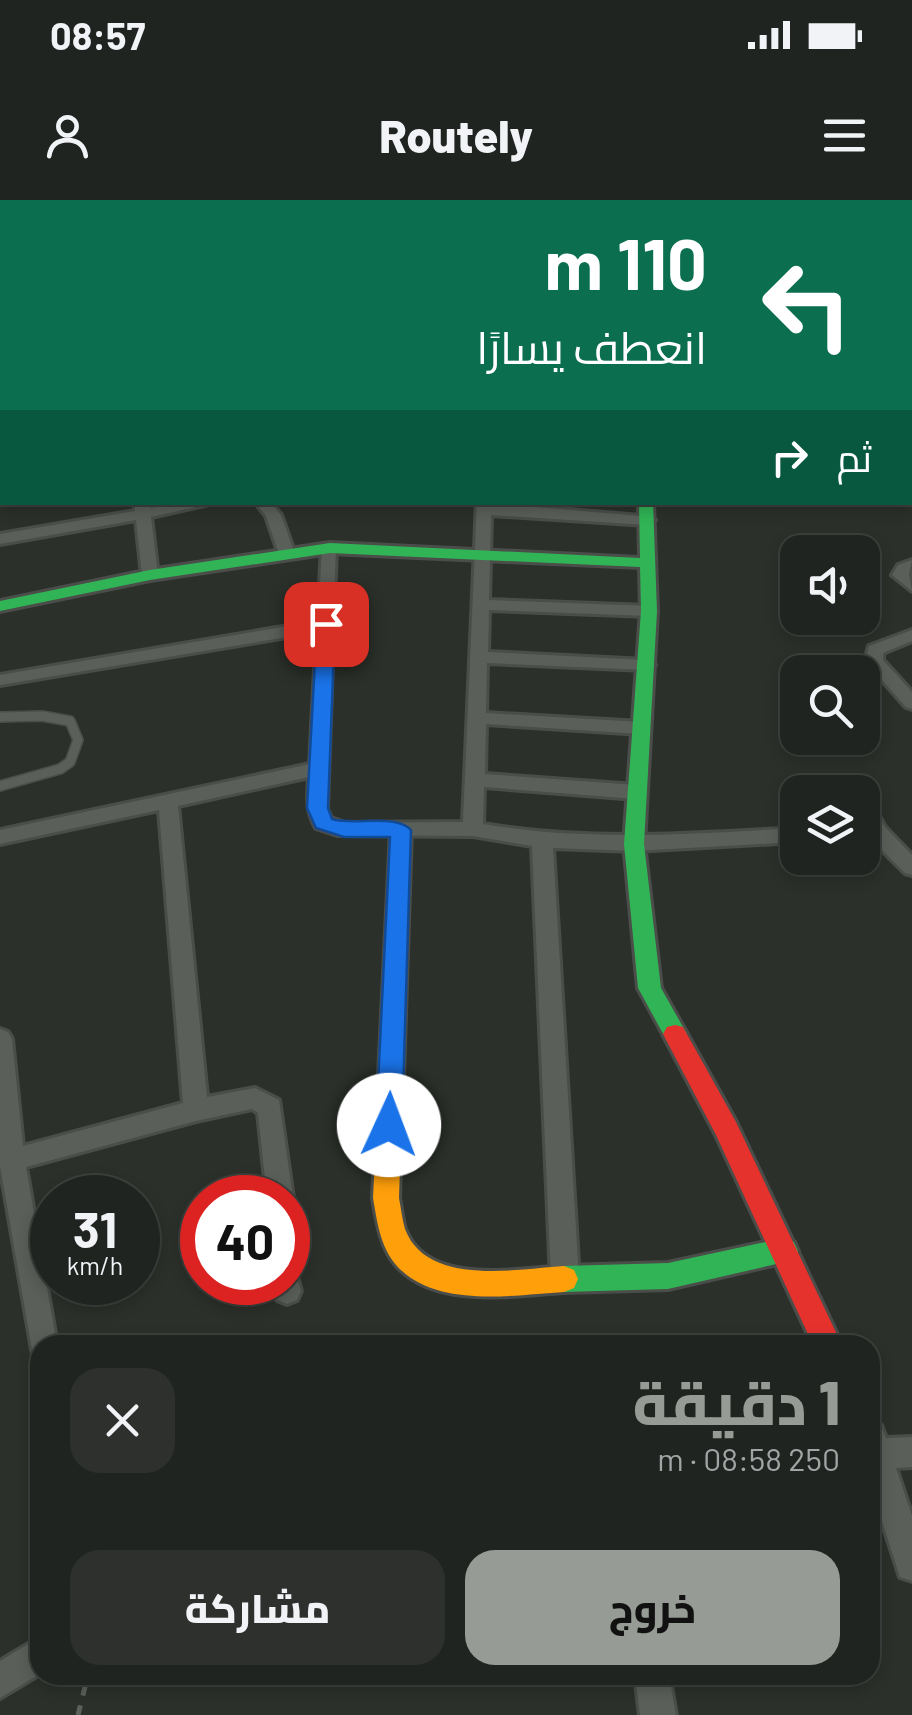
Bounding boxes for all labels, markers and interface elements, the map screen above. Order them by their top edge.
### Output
text: 08:57 [50,12,145,58]
icon: person [40,108,95,163]
text: Routely [379,108,533,162]
icon: menu [817,108,872,163]
text: 110 m [545,220,707,304]
icon: left [742,240,872,370]
text: انعطف يسارًا [476,319,707,373]
icon: right [762,430,817,485]
text: ثم [837,434,872,480]
map controls [780,535,880,875]
button: sound [780,535,880,635]
pin [284,582,369,667]
icon: arrive [299,597,354,652]
button: search [780,655,880,755]
button: layers [780,775,880,875]
position arrow [337,1073,441,1177]
speed limit sign: 40 [180,1175,310,1305]
text: 31 [73,1198,117,1258]
text: km/h [67,1250,123,1280]
text: 1 دقيقة [632,1365,840,1437]
button: close [70,1368,175,1473]
text: 250 m · 08:58 [657,1439,840,1477]
button: مشاركة [70,1550,445,1665]
button: خروج [465,1550,840,1665]

